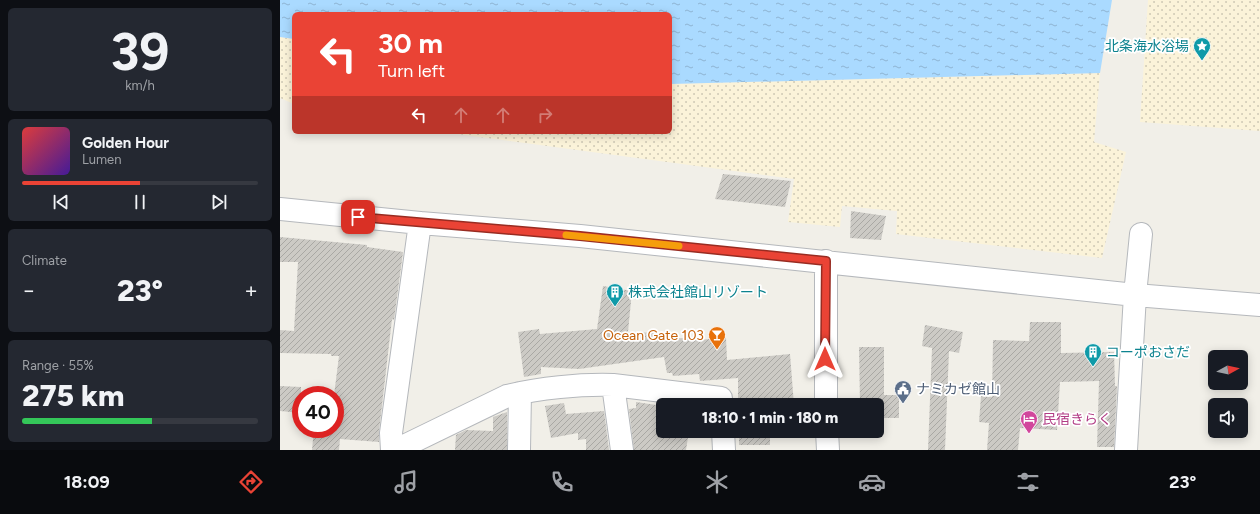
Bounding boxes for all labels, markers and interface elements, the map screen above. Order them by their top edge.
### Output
text: 39 [110,21,170,83]
text: 30 m [378,26,443,60]
icon: left [312,28,364,80]
place icon: 北条海水浴場 [1192,36,1212,61]
place label: 北条海水浴場 [1105,38,1189,55]
text: Turn left [378,60,445,82]
text: km/h [125,78,155,93]
icon: left [408,104,430,126]
icon: ahead [450,104,472,126]
icon: ahead [492,104,514,126]
icon: right [534,104,556,126]
text: Golden Hour [82,134,169,152]
text: Lumen [82,152,121,167]
icon: previous [50,191,72,213]
icon: pause [129,191,151,213]
icon: next [208,191,230,213]
pin [341,200,375,234]
icon: arrive [347,206,369,228]
text: Climate [22,253,67,268]
text: 23° [117,272,163,309]
text: − [22,277,36,304]
text: + [244,277,258,304]
building icon: 株式会社館山リゾート [605,282,625,307]
place label: 株式会社館山リゾート [628,284,768,301]
bar icon: Ocean Gate 103 [707,325,727,350]
place label: Ocean Gate 103 [603,327,704,344]
position arrow [804,338,846,380]
building icon: コーポおさだ [1083,342,1103,367]
place label: コーポおさだ [1106,344,1190,361]
north arrow [1208,350,1248,390]
map controls [1208,350,1248,438]
text: Range · 55% [22,358,94,373]
text: 275 km [22,377,124,414]
public building icon: ナミカゼ館山 [893,379,913,404]
place label: ナミカゼ館山 [916,381,1000,398]
speed limit sign: 40 [292,386,344,438]
button: sound [1208,398,1248,438]
text: 18:10 · 1 min · 180 m [702,409,838,427]
hotel icon: 民宿きらく [1019,409,1039,434]
place label: 民宿きらく [1042,411,1112,428]
icon: directions [237,468,265,496]
icon: music [392,468,420,496]
icon: phone [548,468,576,496]
icon: climate [703,468,731,496]
icon: car [858,468,886,496]
icon: filters [1014,468,1042,496]
text: 18:09 [64,471,110,493]
text: 23° [1169,471,1196,493]

